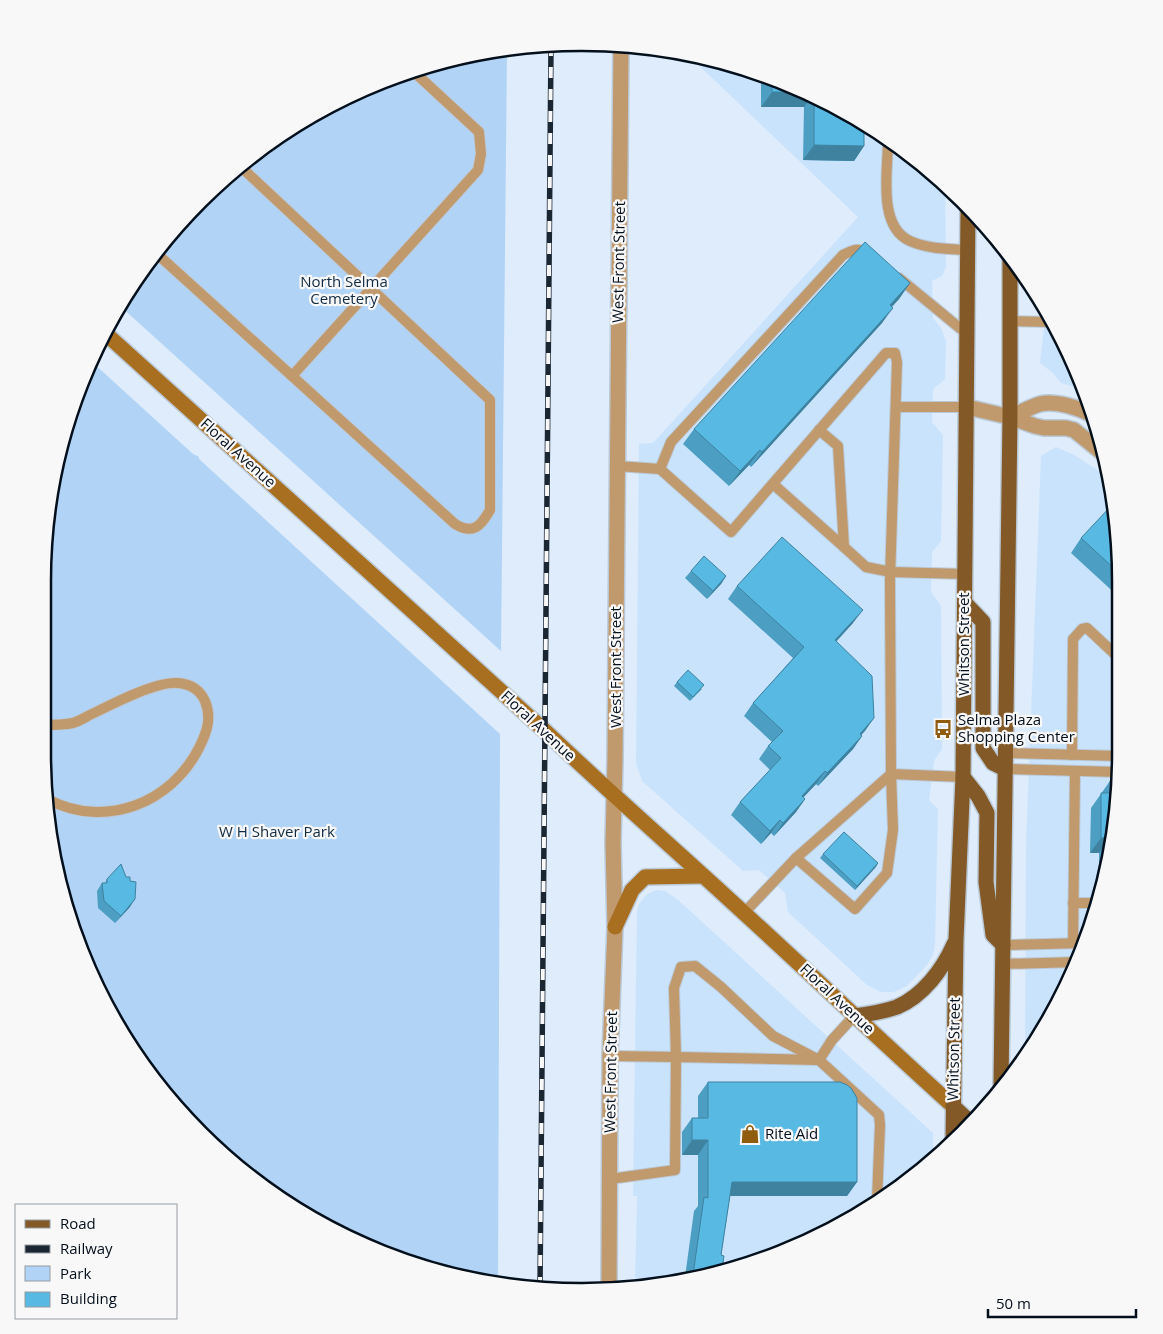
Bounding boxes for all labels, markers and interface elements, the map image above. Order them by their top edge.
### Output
street label: West Front Street [607,201,629,323]
park label: North Selma Cemetery [300,271,388,308]
street label: Floral Avenue [197,413,281,491]
street label: Whitson Street [953,592,973,696]
street label: West Front Street [605,606,625,728]
street label: Floral Avenue [497,686,580,765]
place label: Selma Plaza Shopping Center [958,709,1075,746]
bus stop icon: Selma Plaza Shopping Center [932,718,954,740]
park label: W H Shaver Park [219,821,335,841]
street label: Floral Avenue [796,959,879,1038]
street label: Whitson Street [942,997,964,1101]
street label: West Front Street [599,1011,621,1133]
shop icon: Rite Aid [739,1123,761,1145]
place label: Rite Aid [765,1123,818,1143]
legend [15,1204,178,1319]
text: Road [60,1213,96,1233]
text: Railway [60,1238,113,1258]
text: Park [60,1263,91,1283]
scale bar [988,1286,1136,1318]
text: Building [60,1288,117,1308]
text: 50 m [996,1293,1031,1313]

